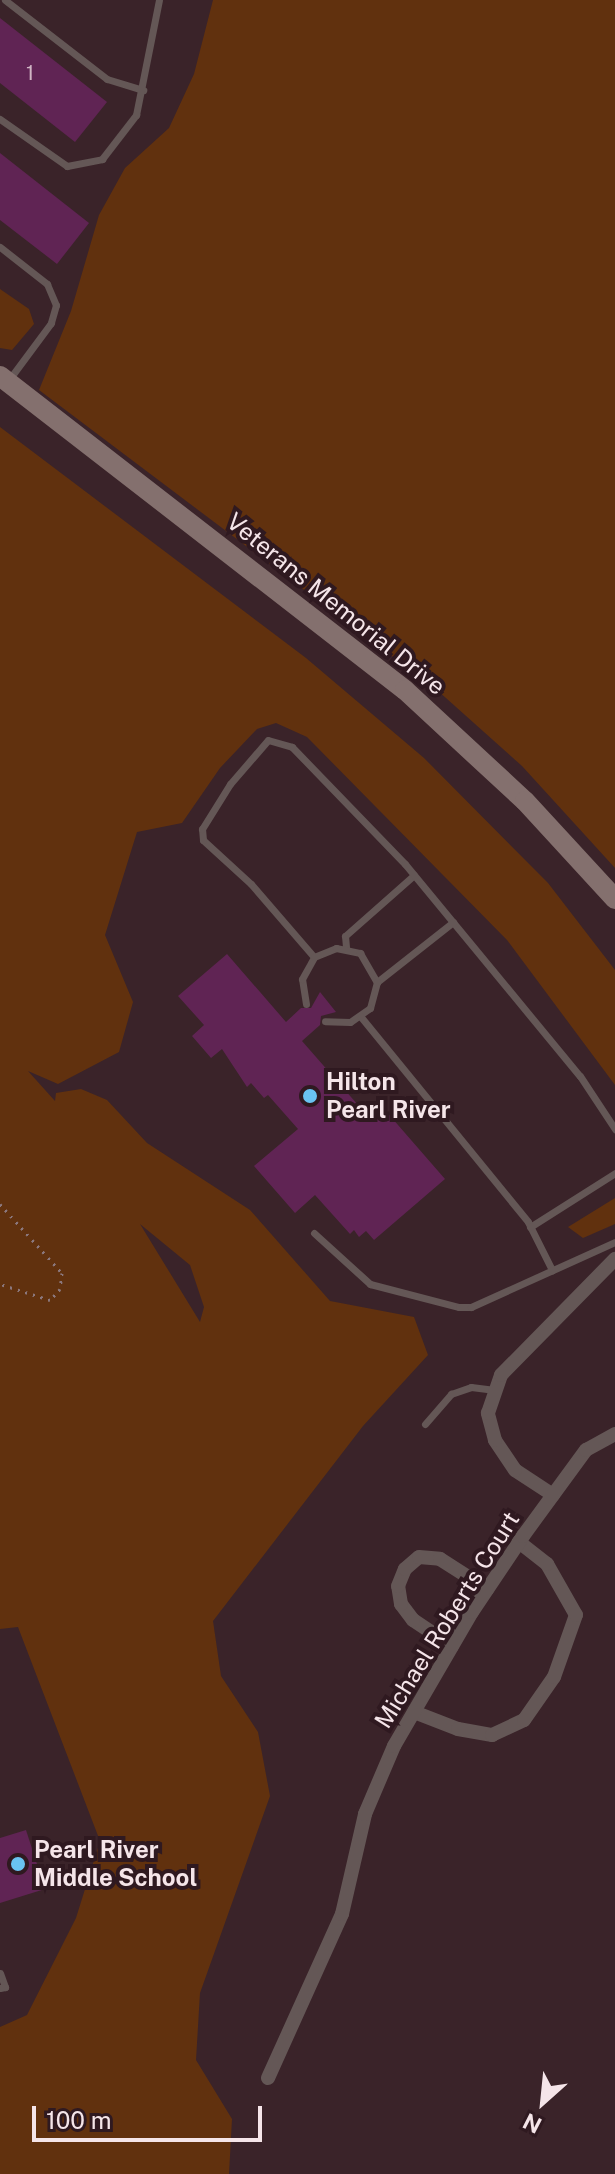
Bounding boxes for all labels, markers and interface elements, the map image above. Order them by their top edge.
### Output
house number: 1 [26,61,34,85]
street label: Veterans Memorial Drive [221,507,451,701]
place label: Hilton Pearl River [326,1068,451,1124]
marker: Hilton Pearl River [301,1087,319,1105]
street label: Michael Roberts Court [369,1506,525,1734]
place label: Pearl River Middle School [34,1836,197,1892]
marker: Pearl River Middle School [9,1855,27,1873]
north arrow [503,2062,583,2142]
scale bar [36,2090,266,2140]
text: 100 m [46,2106,112,2134]
text: N [519,2108,546,2139]

